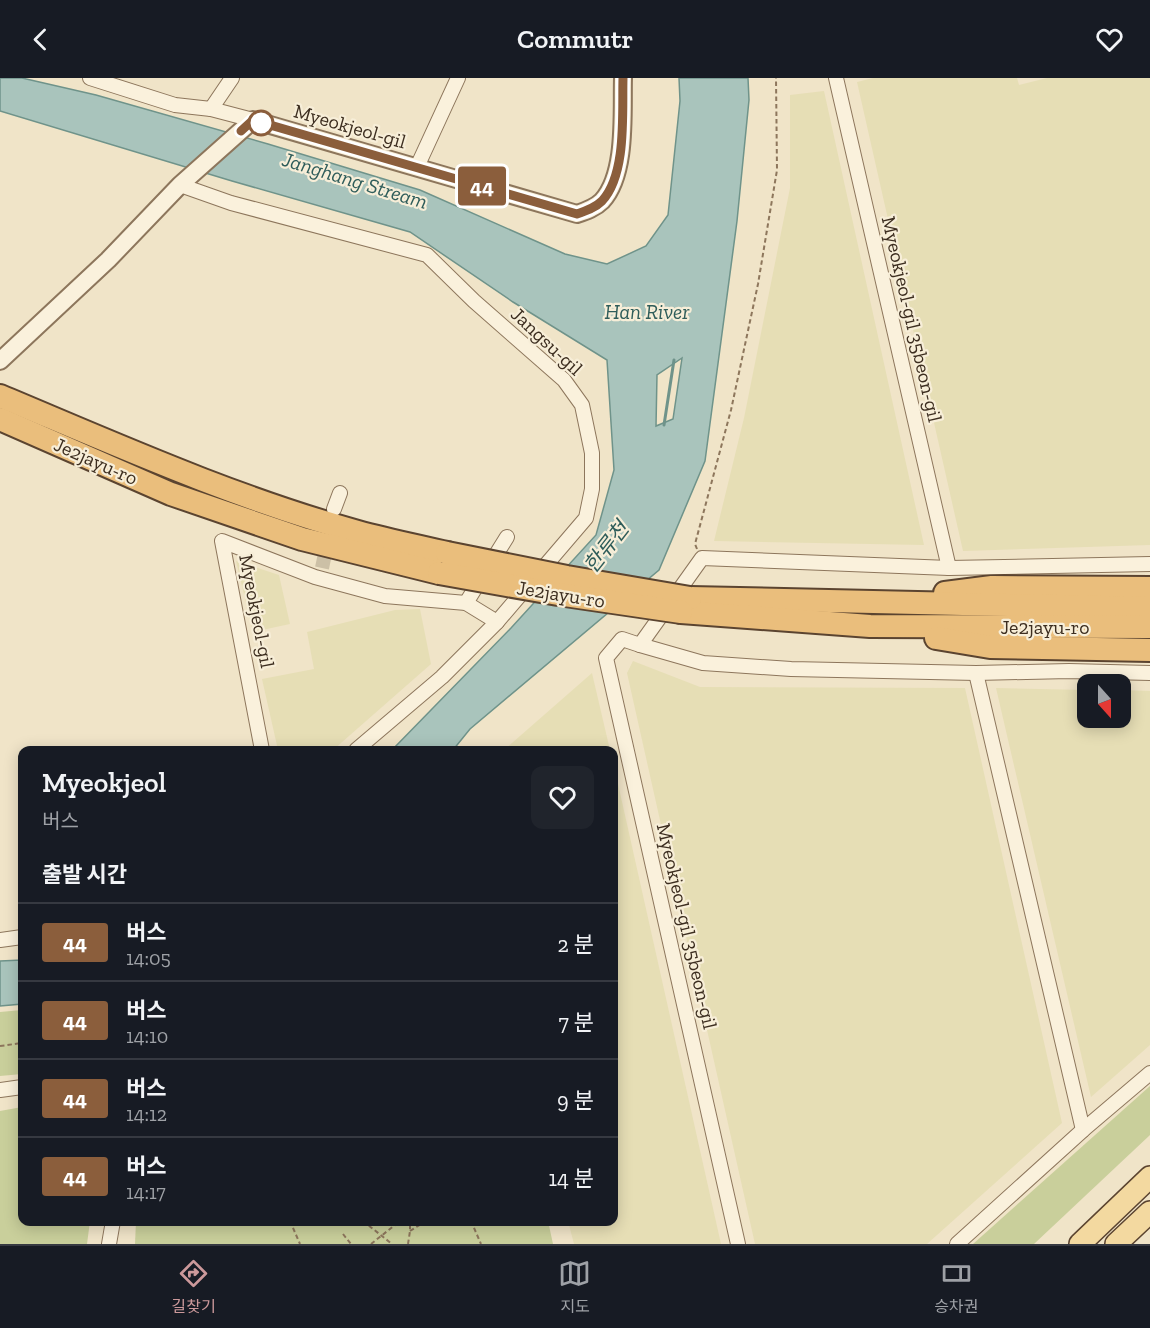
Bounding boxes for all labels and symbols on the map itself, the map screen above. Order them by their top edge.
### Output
street label: Myeokjeol-gil [291,99,409,153]
unlabelled marker [248,110,274,136]
water label: Janghang Stream [278,146,431,214]
line badge: 44 [455,166,509,206]
street label: Myeokjeol-gil 35beon-gil [877,214,947,424]
water label: Han River [605,299,690,324]
street label: Jangsu-gil [506,302,588,380]
street label: Je2jayu-ro [50,432,142,490]
water label: 한류천 [578,514,635,578]
street label: Myeokjeol-gil [234,552,280,670]
street label: Je2jayu-ro [515,575,607,613]
street label: Je2jayu-ro [1001,615,1089,639]
north arrow [1077,674,1131,728]
street label: Myeokjeol-gil 35beon-gil [652,821,722,1031]

